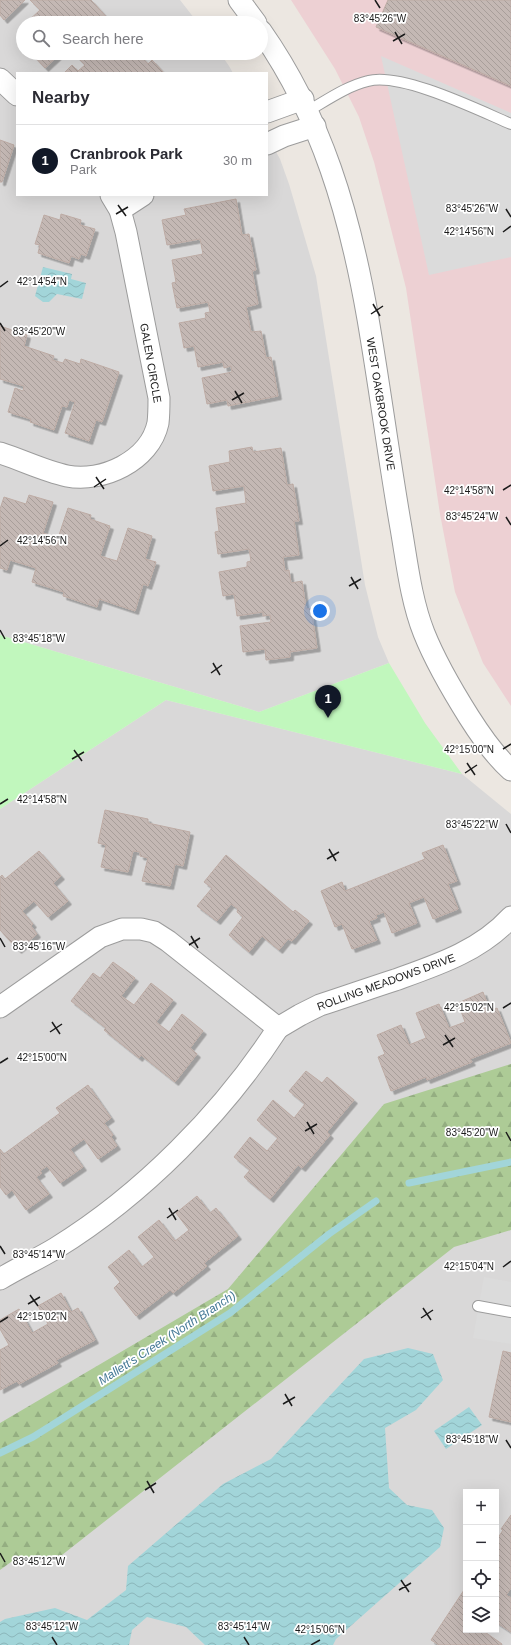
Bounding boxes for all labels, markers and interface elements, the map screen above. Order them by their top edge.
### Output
text: 83°45'26"W [354,13,407,24]
search box [16,16,268,60]
icon: search [30,27,52,49]
text: Search here [62,30,144,47]
text: Nearby [32,88,90,107]
text: Cranbrook Park [70,145,183,162]
text: 1 [41,153,49,168]
text: 30 m [223,153,252,168]
text: Park [70,162,97,177]
text: 83°45'26"W [446,203,499,214]
text: 42°14'56"N [444,226,494,237]
text: 42°14'54"N [17,276,67,287]
street label: GALEN CIRCLE [138,322,164,404]
text: 83°45'20"W [13,326,66,337]
street label: WEST OAKBROOK DRIVE [365,337,397,471]
text: 42°14'58"N [444,485,494,496]
text: 83°45'24"W [446,511,499,522]
text: 42°14'56"N [17,535,67,546]
your location [310,601,330,621]
text: 83°45'18"W [13,633,66,644]
pin: 1 [315,685,341,718]
text: 42°15'00"N [444,744,494,755]
text: 42°14'58"N [17,794,67,805]
text: 83°45'22"W [446,819,499,830]
text: 83°45'16"W [13,941,66,952]
street label: ROLLING MEADOWS DRIVE [315,951,457,1013]
text: 42°15'02"N [444,1002,494,1013]
text: 42°15'00"N [17,1052,67,1063]
text: 83°45'20"W [446,1127,499,1138]
text: 83°45'14"W [13,1249,66,1260]
text: 42°15'04"N [444,1261,494,1272]
water label: Mallett's Creek (North Branch) [96,1288,238,1388]
text: 42°15'02"N [17,1311,67,1322]
text: 83°45'18"W [446,1434,499,1445]
map controls [463,1489,499,1633]
button: + [463,1489,499,1525]
button: − [463,1525,499,1561]
text: 83°45'12"W [13,1556,66,1567]
button: locate [463,1561,499,1597]
button: layers [463,1597,499,1633]
text: 83°45'12"W [26,1621,79,1632]
text: 83°45'14"W [218,1621,271,1632]
text: 42°15'06"N [295,1624,345,1635]

